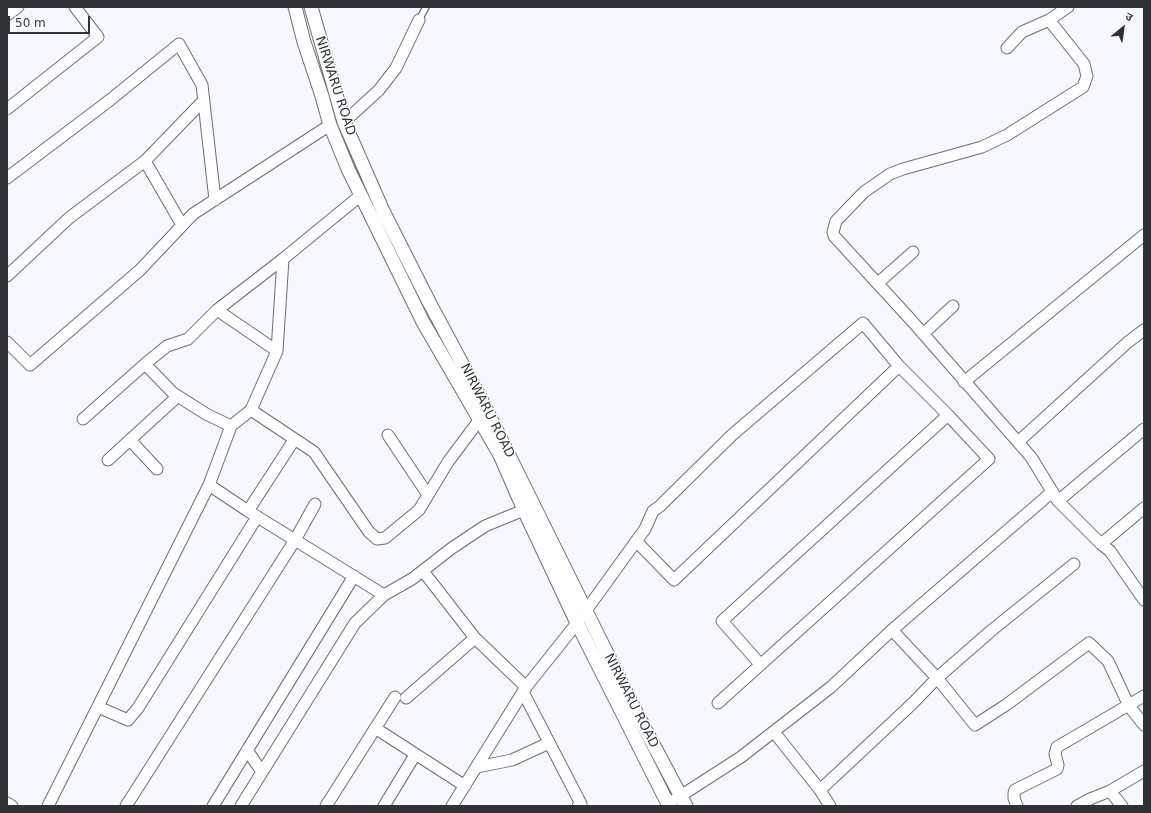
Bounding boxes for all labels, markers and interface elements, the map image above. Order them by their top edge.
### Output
scale bar [10,8,92,34]
north arrow [1103,8,1143,48]
text: उ [1123,10,1135,24]
text: 50 m [15,16,46,30]
street label: NIRWARU ROAD [312,34,358,138]
street label: NIRWARU ROAD [457,361,517,461]
street label: NIRWARU ROAD [601,651,661,751]

